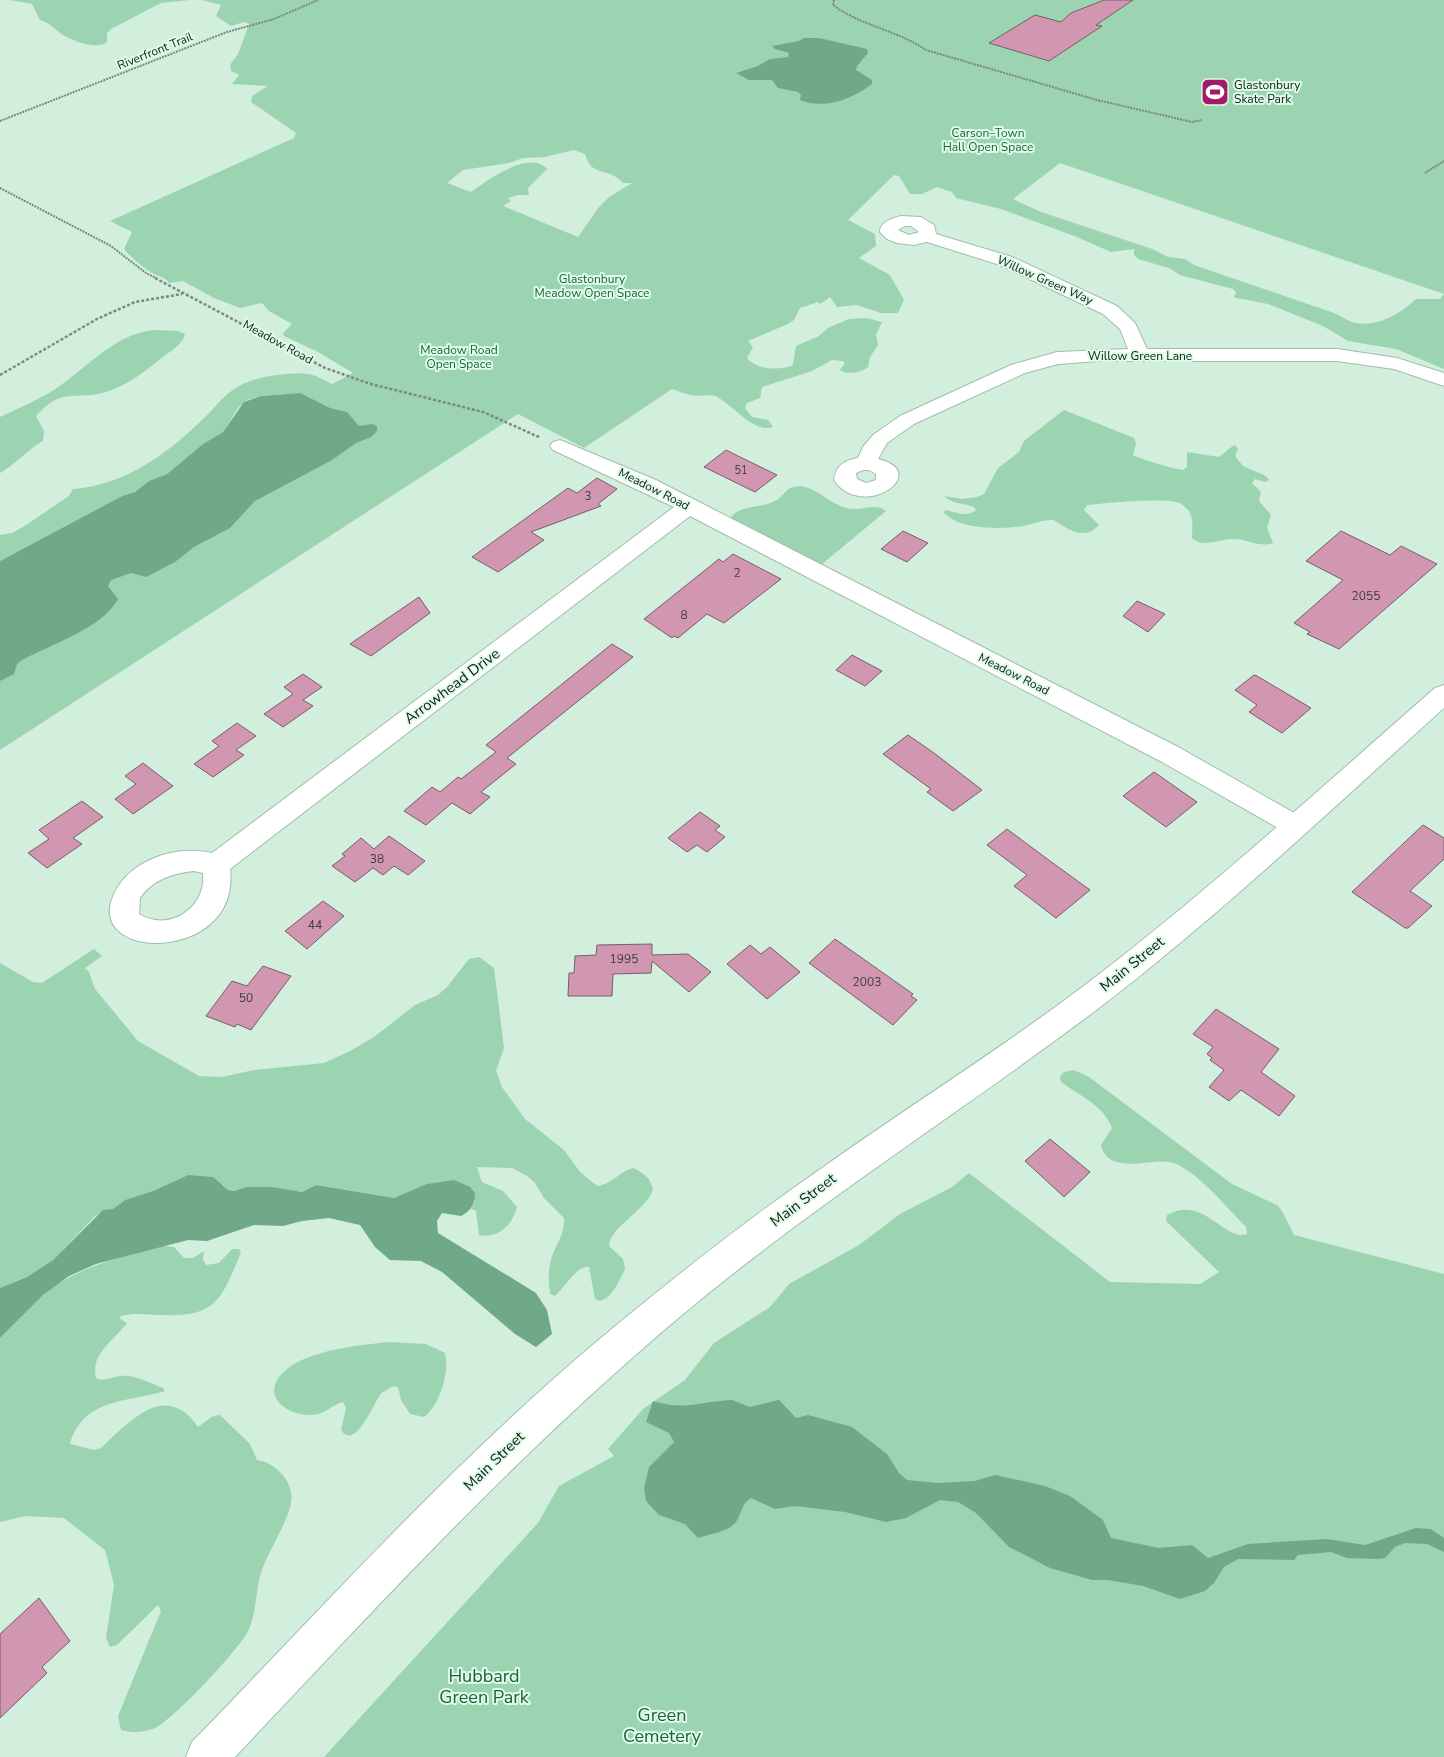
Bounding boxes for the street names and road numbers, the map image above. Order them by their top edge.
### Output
street label: Riverfront Trail [115,28,196,73]
street label: Willow Green Way [995,252,1096,309]
street label: Meadow Road [240,316,316,368]
street label: Willow Green Lane [1088,348,1192,364]
street label: Meadow Road [616,464,692,514]
street label: Arrowhead Drive [400,643,504,729]
street label: Meadow Road [976,649,1052,699]
street label: Main Street [1096,931,1169,996]
street label: Main Street [766,1168,841,1231]
street label: Main Street [459,1426,529,1495]

